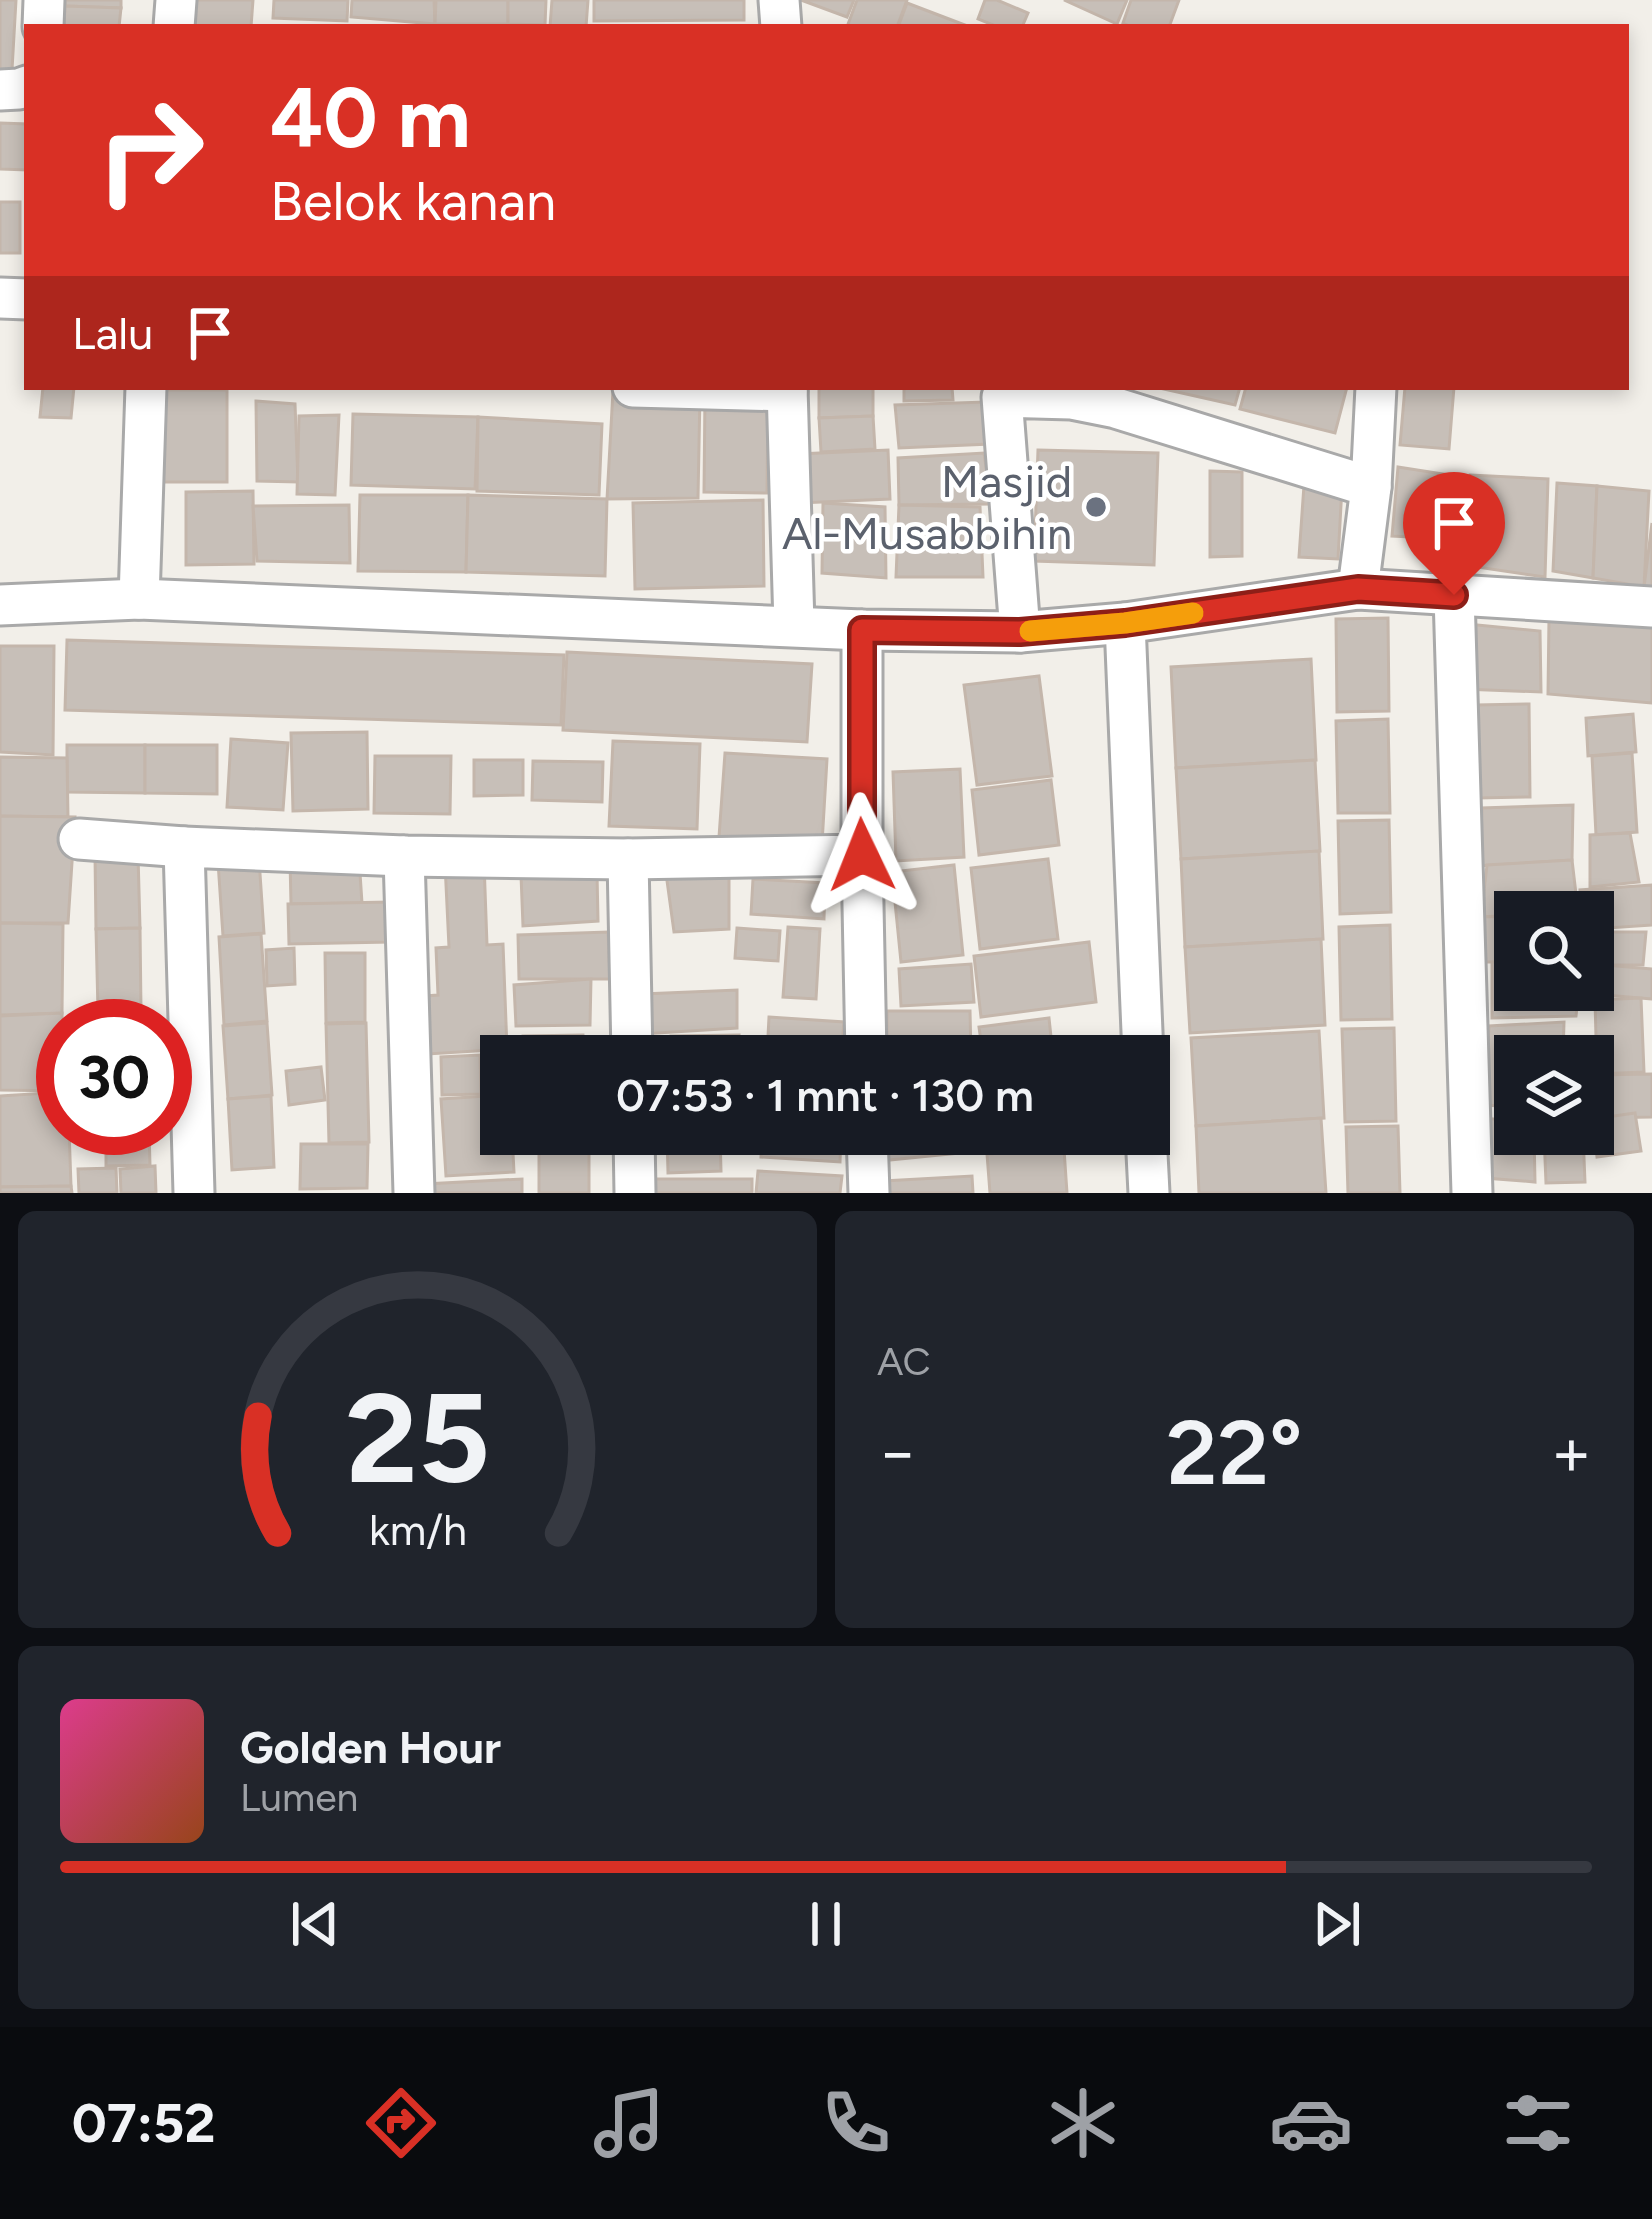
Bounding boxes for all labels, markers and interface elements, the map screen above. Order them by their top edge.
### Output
text: 40 m [270,67,471,168]
icon: right [72,72,228,228]
text: Belok kanan [270,169,556,234]
icon: arrive [177,300,243,366]
text: Lalu [72,306,153,360]
place label: Masjid Al-Musabbihin [782,454,1072,560]
pin [1403,472,1505,595]
icon: arrive [1421,490,1487,556]
marker: Masjid Al-Musabbihin [1083,494,1109,520]
position arrow [799,792,925,918]
map controls [1494,891,1614,1155]
button: search [1494,891,1614,1011]
speed limit sign: 30 [36,999,192,1155]
button: layers [1494,1035,1614,1155]
text: 07:53 · 1 mnt · 130 m [616,1068,1034,1122]
text: AC [877,1338,931,1385]
text: 25 [345,1363,490,1513]
text: 22° [1166,1398,1303,1507]
text: − [877,1412,918,1492]
text: + [1551,1412,1592,1492]
text: km/h [369,1503,466,1555]
text: Golden Hour [240,1720,501,1774]
text: Lumen [240,1774,358,1821]
icon: previous [282,1891,348,1957]
icon: pause [793,1891,859,1957]
icon: next [1304,1891,1370,1957]
icon: directions [359,2081,443,2165]
icon: music [587,2081,671,2165]
icon: phone [814,2081,898,2165]
icon: climate [1041,2081,1125,2165]
icon: car [1269,2081,1353,2165]
icon: filters [1496,2081,1580,2165]
text: 07:52 [72,2091,216,2156]

